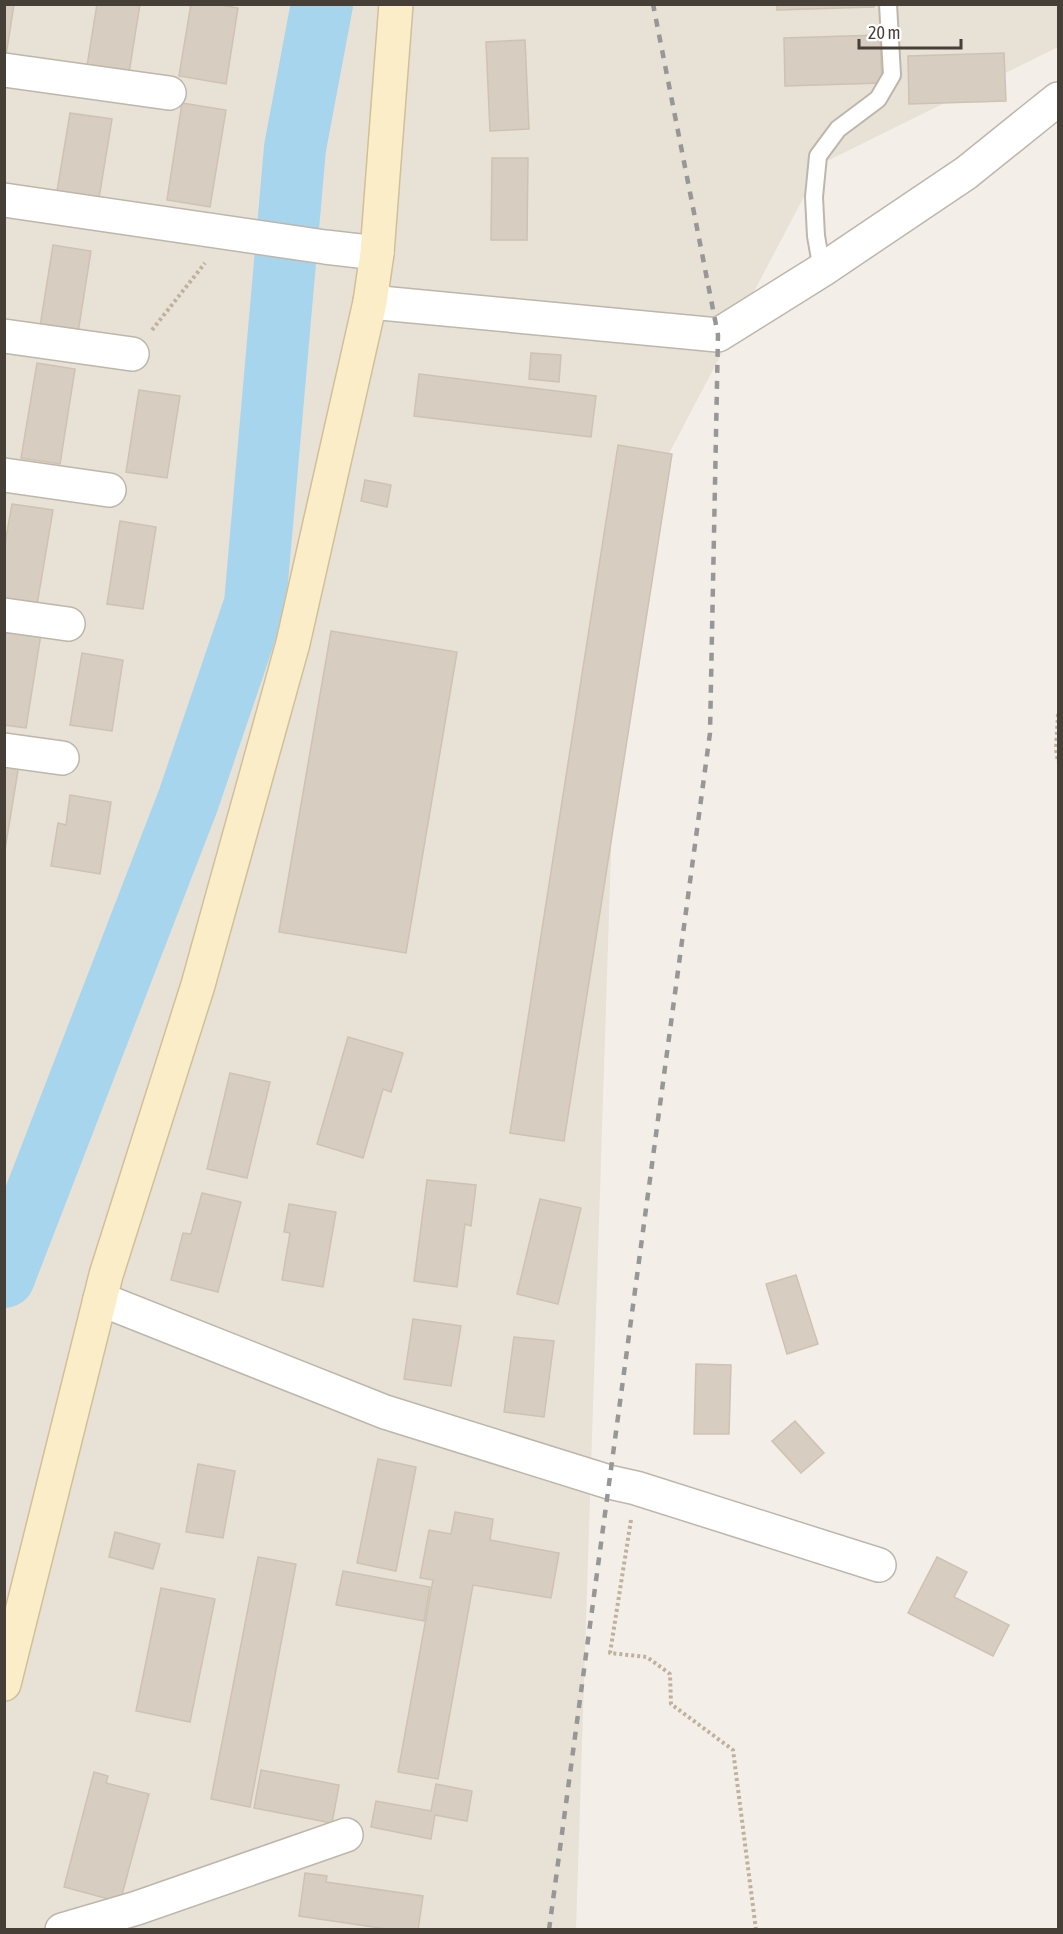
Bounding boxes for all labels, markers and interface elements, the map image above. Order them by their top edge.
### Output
scale bar [859,12,961,50]
text: 20 m [868,22,900,43]

